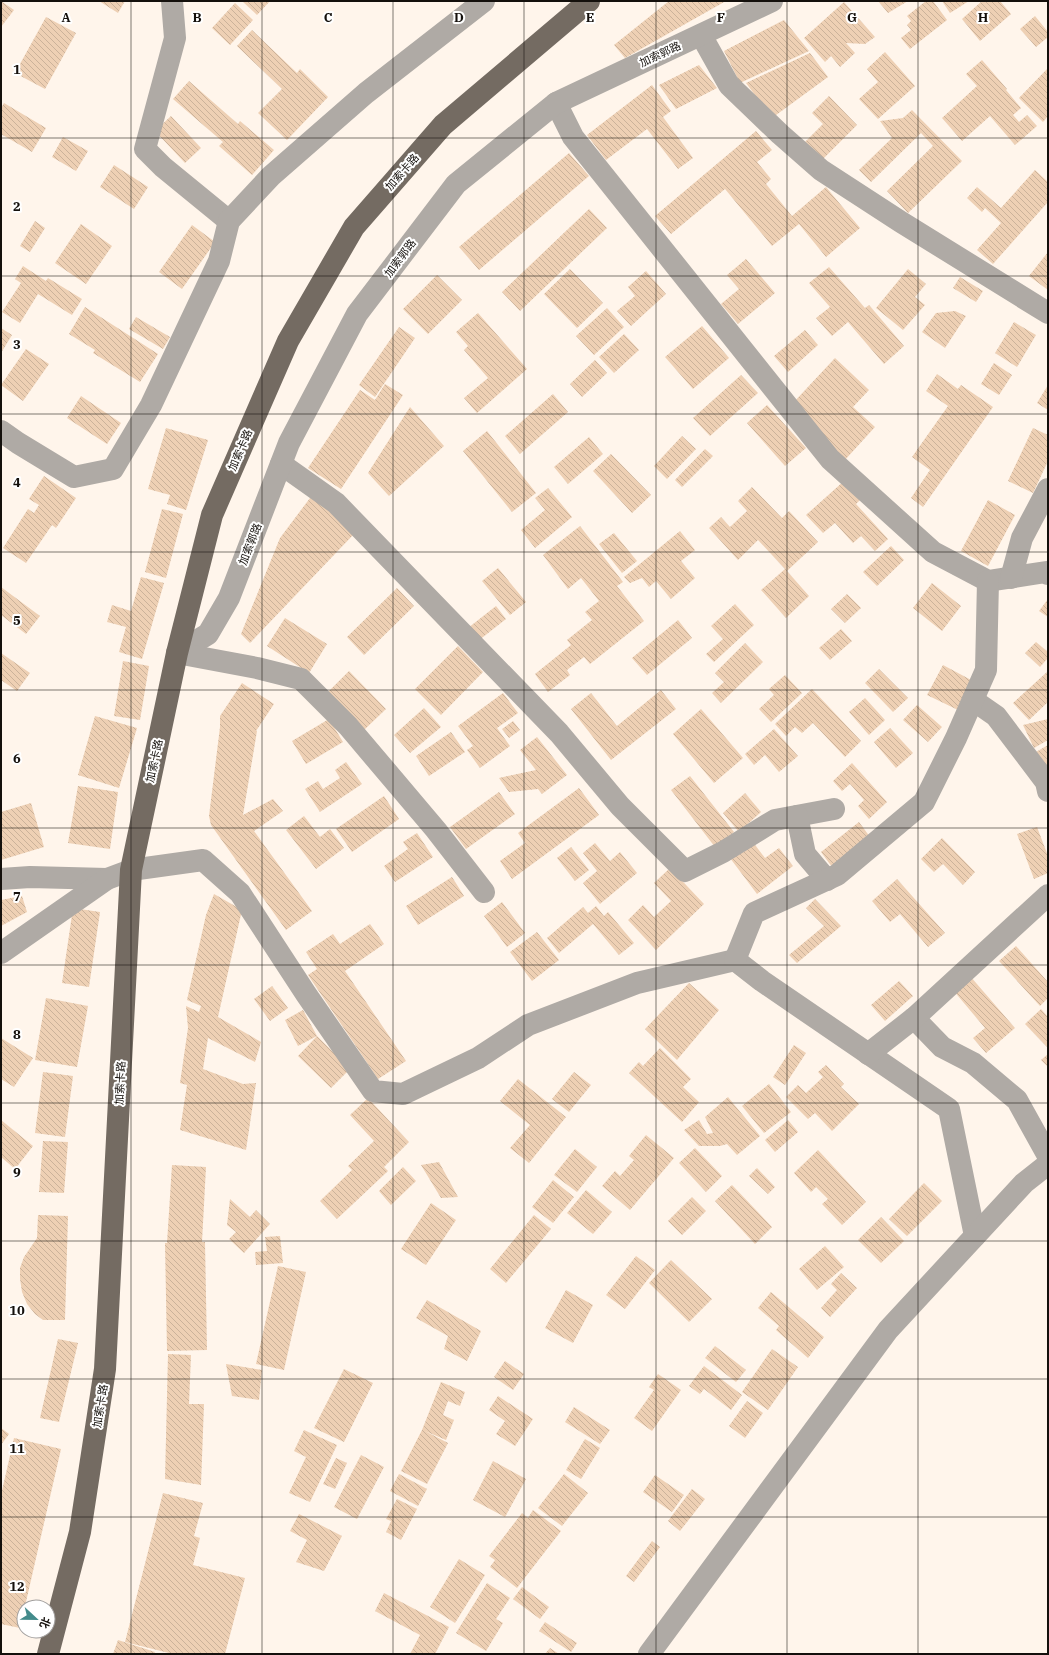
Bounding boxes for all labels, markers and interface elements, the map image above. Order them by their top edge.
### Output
text: A [61,9,71,26]
text: B [192,9,202,26]
text: C [324,9,333,26]
text: D [454,9,464,26]
text: E [586,9,594,26]
text: F [717,9,725,26]
text: G [847,9,857,26]
text: H [978,9,989,26]
street label: 加索郭路 [637,38,683,70]
text: 1 [13,61,21,78]
street label: 加索卡路 [382,151,422,193]
text: 2 [13,198,21,215]
street label: 加索郭路 [381,236,419,280]
text: 3 [13,336,21,353]
street label: 加索卡路 [225,427,255,473]
text: 4 [13,474,21,491]
street label: 加索郭路 [236,521,264,567]
text: 5 [13,612,21,629]
street label: 加索卡路 [143,738,165,784]
text: 6 [13,750,21,767]
text: 7 [13,888,21,905]
text: 8 [13,1026,21,1043]
street label: 加索卡路 [112,1061,128,1105]
text: 9 [13,1164,21,1181]
text: 10 [9,1302,25,1319]
street label: 加索卡路 [90,1383,110,1429]
text: 11 [9,1440,25,1457]
text: 12 [9,1578,25,1595]
north arrow [16,1599,56,1639]
text: 北 [37,1615,54,1630]

